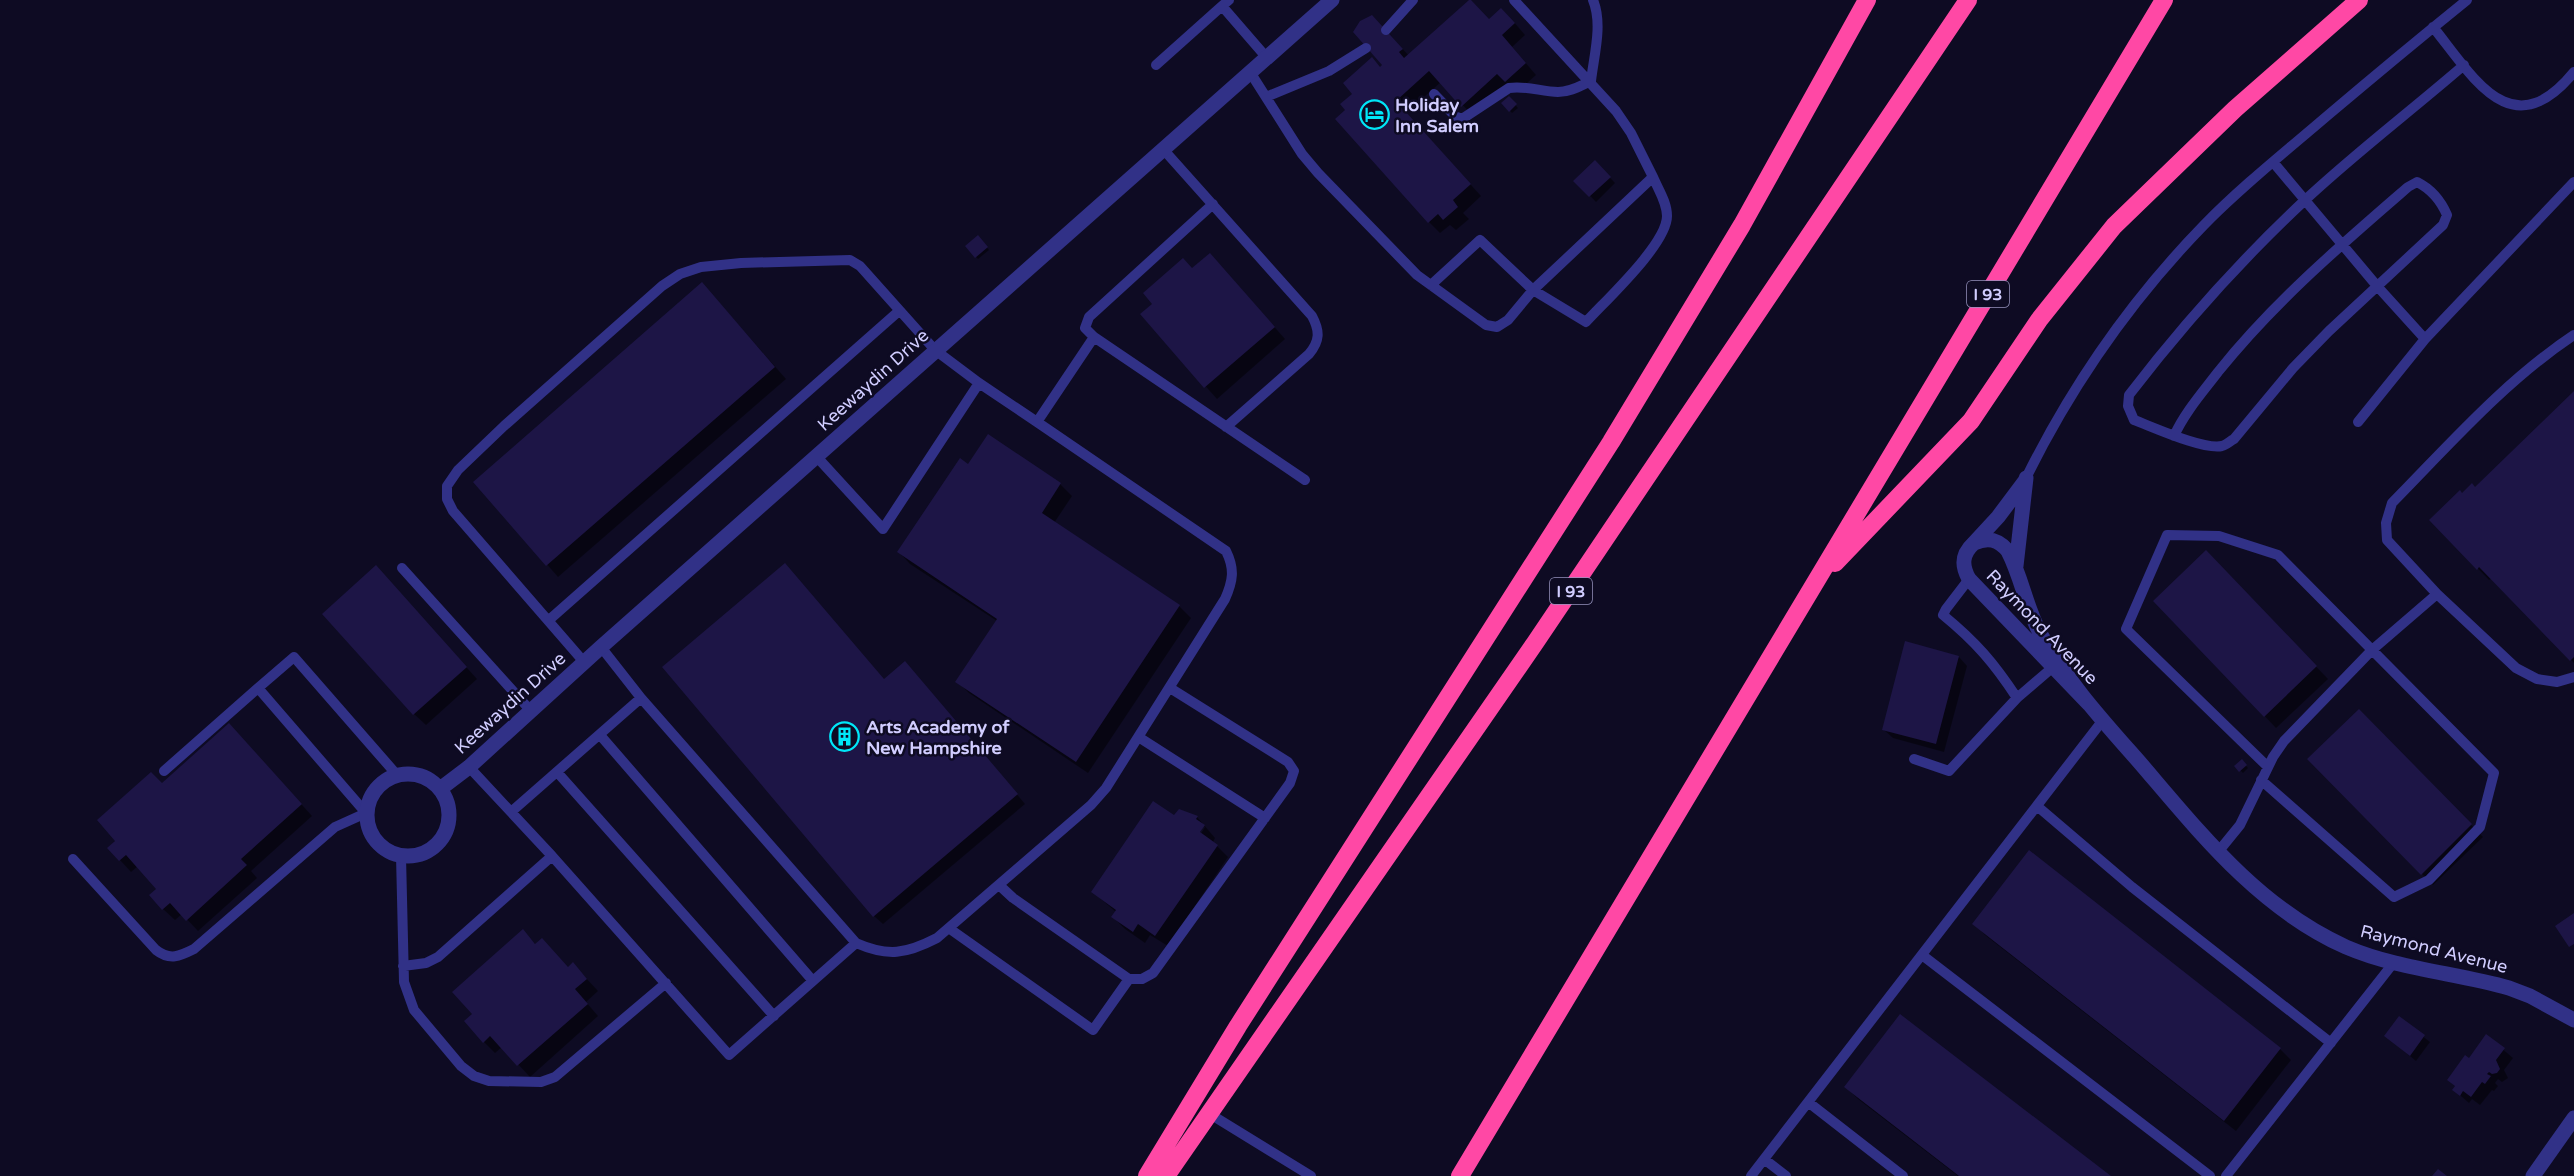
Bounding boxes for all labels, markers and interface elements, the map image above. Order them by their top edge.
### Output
place label: Holiday Inn Salem [1395,94,1479,137]
hotel icon: Holiday Inn Salem [1358,99,1390,131]
road number: I 93 [1967,281,2009,307]
street label: Keewaydin Drive [813,324,933,436]
street label: Raymond Avenue [1982,565,2102,689]
road number: I 93 [1550,578,1592,604]
street label: Keewaydin Drive [450,647,570,759]
place label: Arts Academy of New Hampshire [866,716,1010,759]
building icon: Arts Academy of New Hampshire [829,721,861,753]
street label: Raymond Avenue [2358,920,2510,978]

